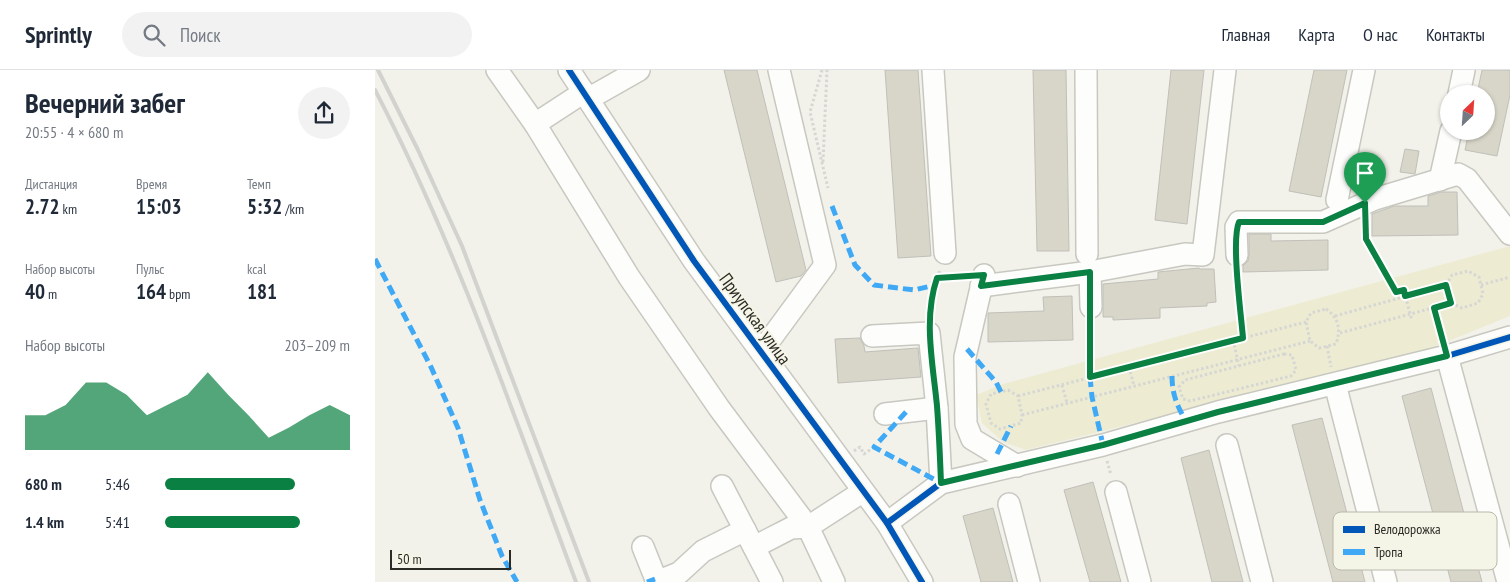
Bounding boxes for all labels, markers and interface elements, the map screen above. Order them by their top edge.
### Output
search box [122,12,472,57]
text: Sprintly [25,19,92,50]
icon: search [140,21,168,49]
text: Поиск [180,23,221,47]
text: Главная [1222,23,1270,46]
text: Карта [1298,23,1335,46]
text: О нас [1363,23,1398,46]
text: Контакты [1426,23,1485,46]
text: Вечерний забег [25,84,185,121]
north arrow [1440,85,1495,140]
map controls [1440,85,1495,140]
button: share [298,87,350,139]
text: 20:55 · 4 × 680 m [25,122,123,142]
pin [1344,152,1386,203]
icon: arrive [1351,159,1379,187]
text: Дистанция [25,175,78,193]
text: Время [136,175,167,193]
text: Темп [247,175,271,193]
text: 2.72 [25,193,60,220]
text: 15:03 [136,193,181,220]
text: 5:32 [247,193,282,220]
text: km [60,200,77,218]
text: /km [282,200,304,218]
text: Набор высоты [25,260,95,278]
text: Пульс [136,260,164,278]
text: kcal [247,260,266,278]
street label: Приупская улица [714,268,796,369]
text: 40 [25,278,45,305]
text: 164 [136,278,166,305]
text: 181 [247,278,277,305]
text: m [45,285,57,303]
text: bpm [166,285,190,303]
text: Набор высоты [25,335,105,355]
text: 203–209 m [285,335,350,355]
text: 680 m [25,474,62,494]
text: 5:46 [105,474,130,494]
text: 1.4 km [25,512,64,532]
text: 5:41 [105,512,130,532]
legend [1333,512,1497,570]
text: Велодорожка [1374,520,1441,538]
text: Тропа [1374,543,1403,561]
scale bar [390,547,511,570]
text: 50 m [397,550,422,568]

